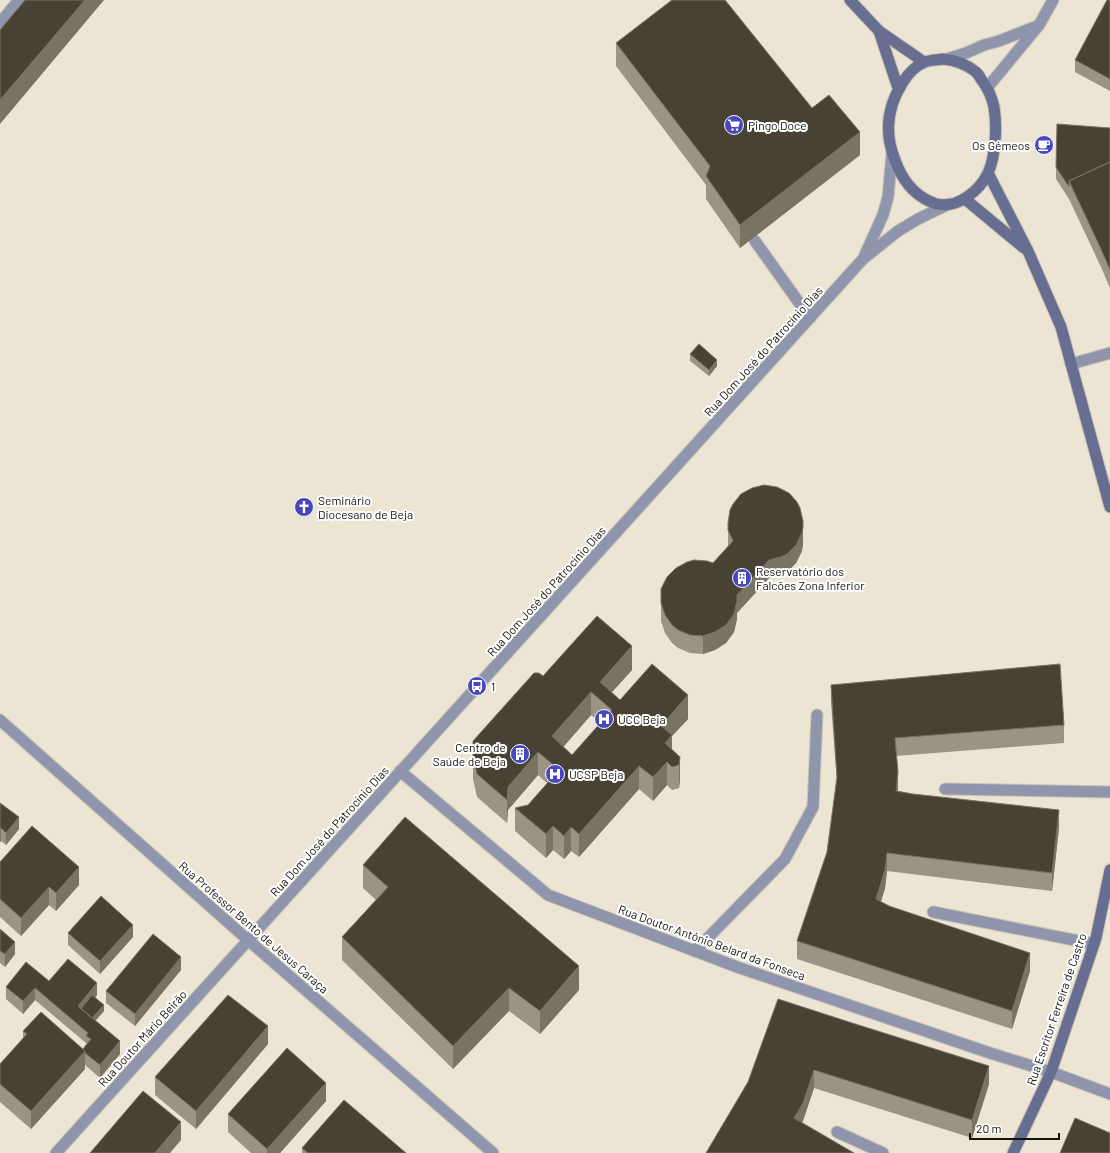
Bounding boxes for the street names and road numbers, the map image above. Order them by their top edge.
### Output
street label: Rua Dom José do Patrocínio Dias [701,283,825,419]
street label: Rua Dom José do Patrocínio Dias [484,523,608,659]
street label: Rua Dom José do Patrocínio Dias [267,763,391,899]
street label: Rua Professor Bento de Jesus Caraça [176,858,332,996]
street label: Rua Doutor António Belard da Fonseca [617,902,807,982]
street label: Rua Escritor Ferreira de Castro [1023,931,1089,1087]
street label: Rua Doutor Mário Beirão [95,987,189,1089]

